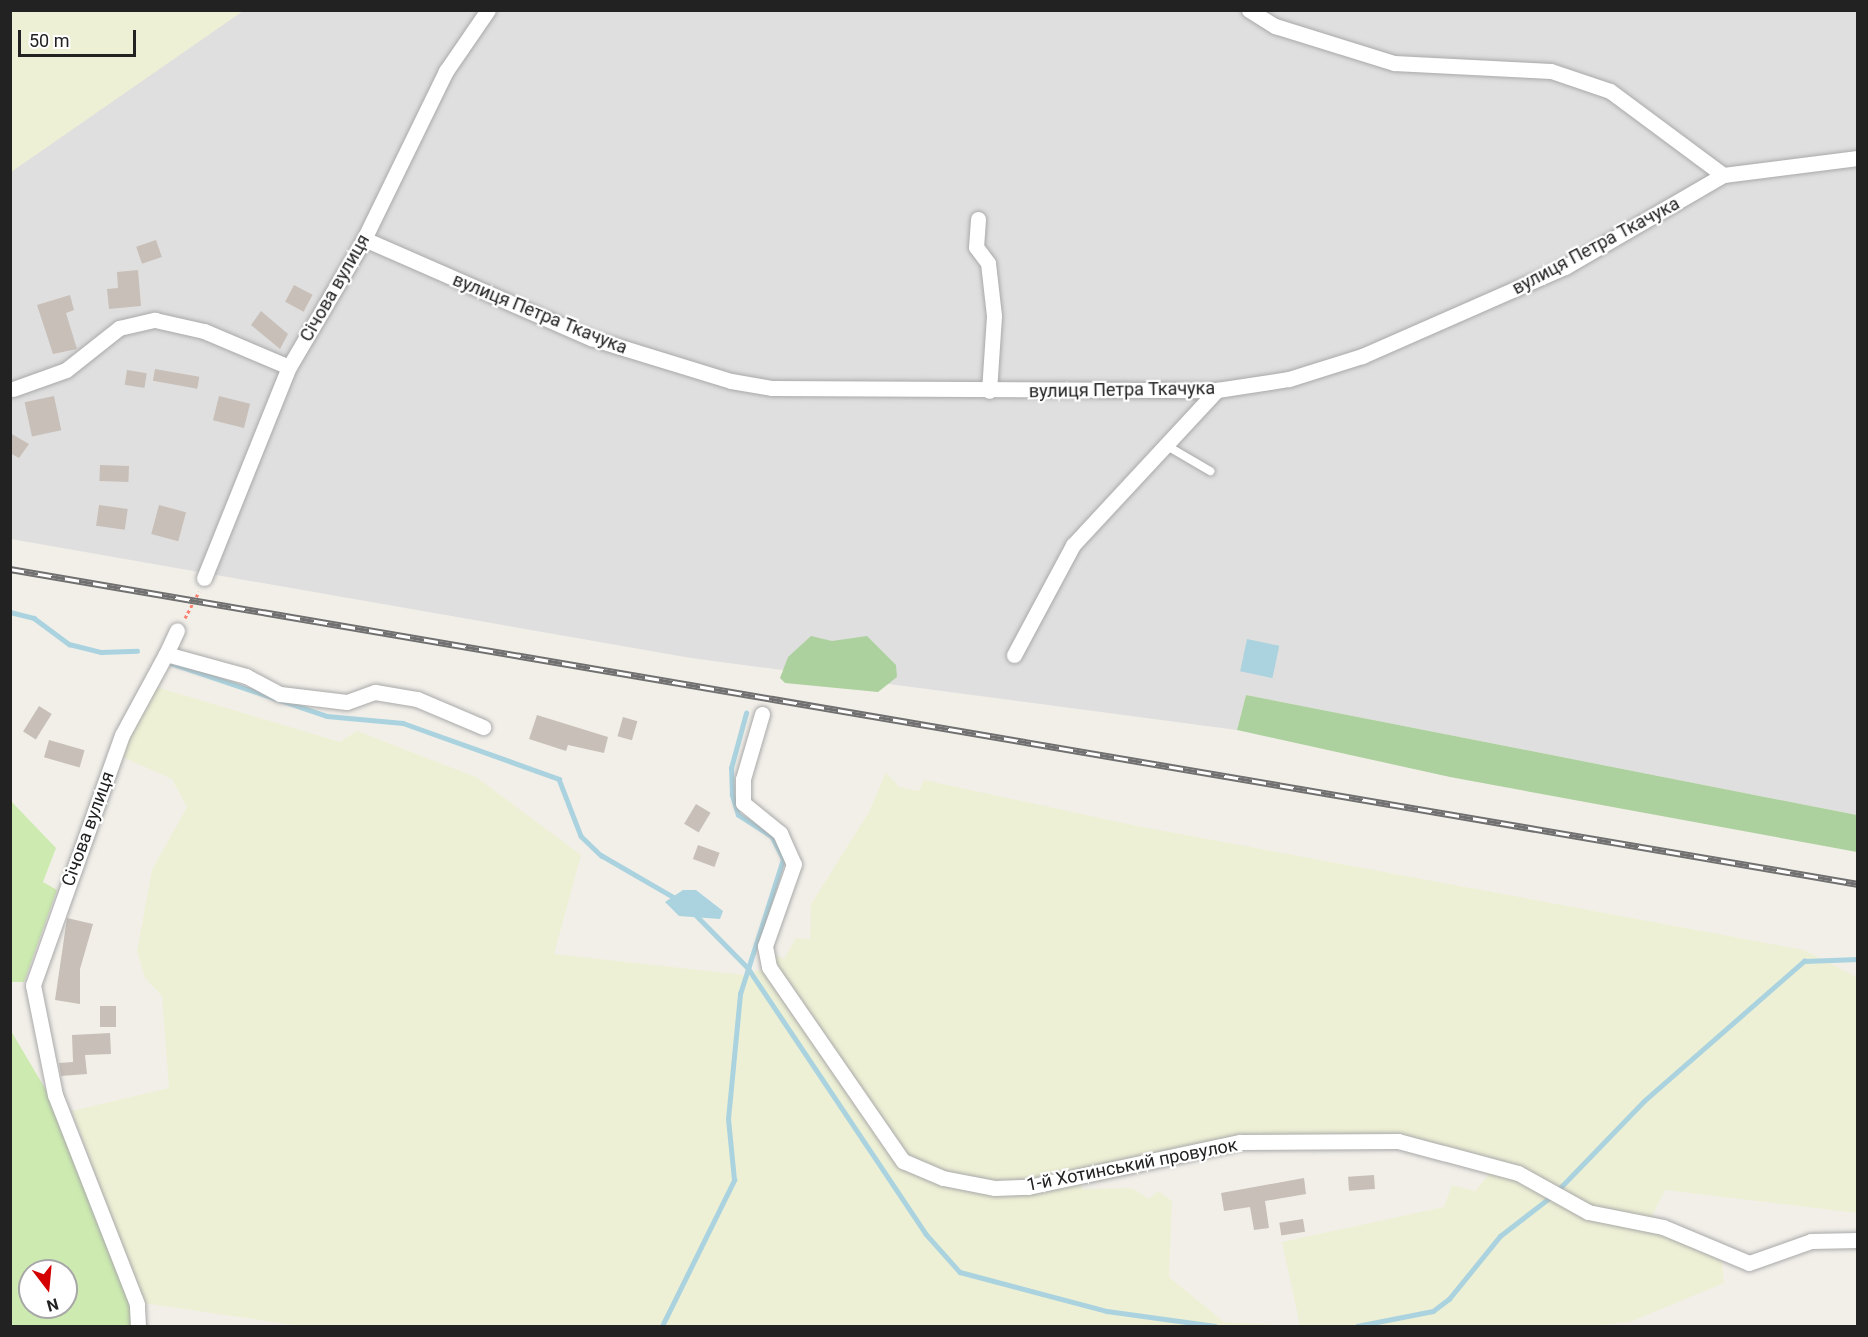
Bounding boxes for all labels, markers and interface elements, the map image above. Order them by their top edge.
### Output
scale bar [21,18,140,56]
text: 50 m [29,30,69,51]
street label: вулиця Петра Ткачука [1509,193,1683,299]
street label: Січова вулиця [296,230,374,346]
street label: вулиця Петра Ткачука [449,269,631,359]
street label: вулиця Петра Ткачука [1028,378,1216,402]
street label: Січова вулиця [57,769,119,889]
street label: 1-й Хотинський провулок [1025,1134,1239,1196]
north arrow [18,1259,78,1319]
text: N [45,1294,61,1316]

